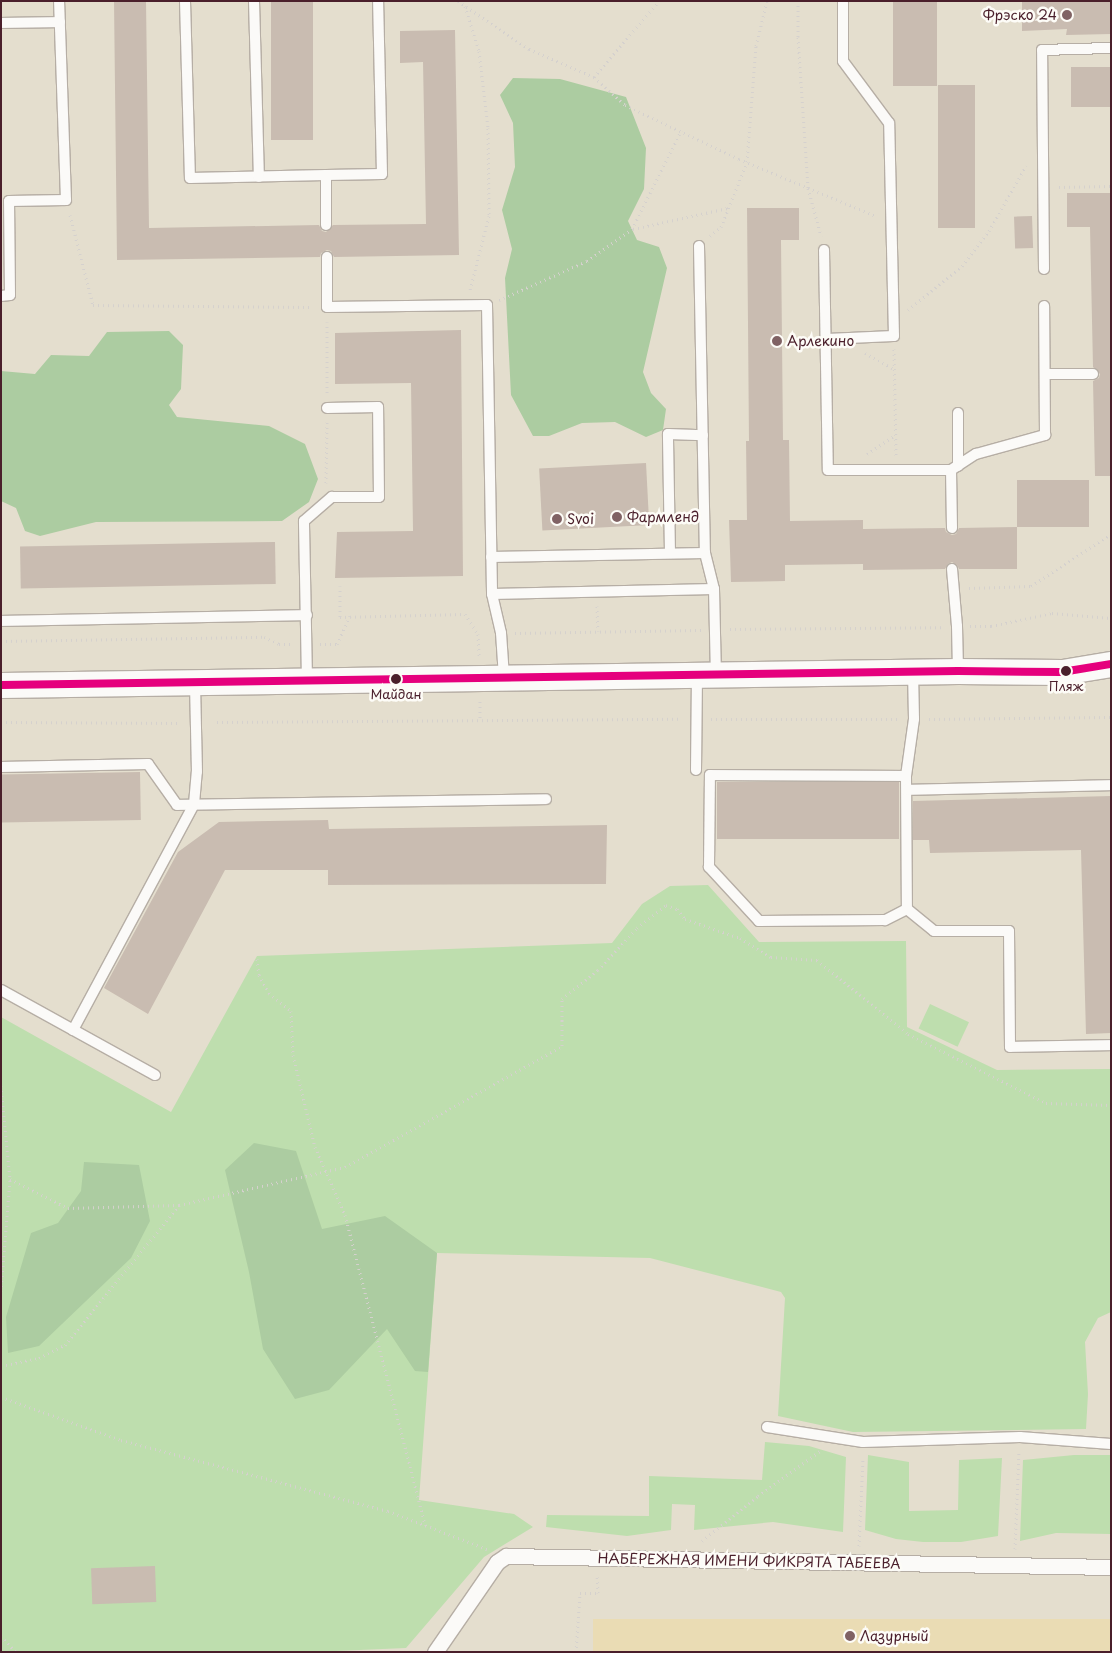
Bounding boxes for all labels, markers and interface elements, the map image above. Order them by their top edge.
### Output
place label: Фрэско 24 [983,7,1057,23]
marker: Фрэско 24 [1061,9,1073,21]
place label: Арлекино [787,333,854,349]
marker: Арлекино [771,335,783,347]
place label: Фармленд [627,509,699,525]
place label: Svoi [567,511,594,527]
marker: Фармленд [611,511,623,523]
marker: Svoi [551,513,563,525]
marker: Пляж [1061,666,1071,676]
marker: Майдан [391,674,401,684]
place label: Пляж [1049,678,1083,694]
place label: Майдан [370,686,422,702]
street label: НАБЕРЕЖНАЯ ИМЕНИ ФИКРЯТА ТАБЕЕВА [597,1550,901,1572]
place label: Лазурный [860,1628,929,1644]
marker: Лазурный [844,1630,856,1642]

